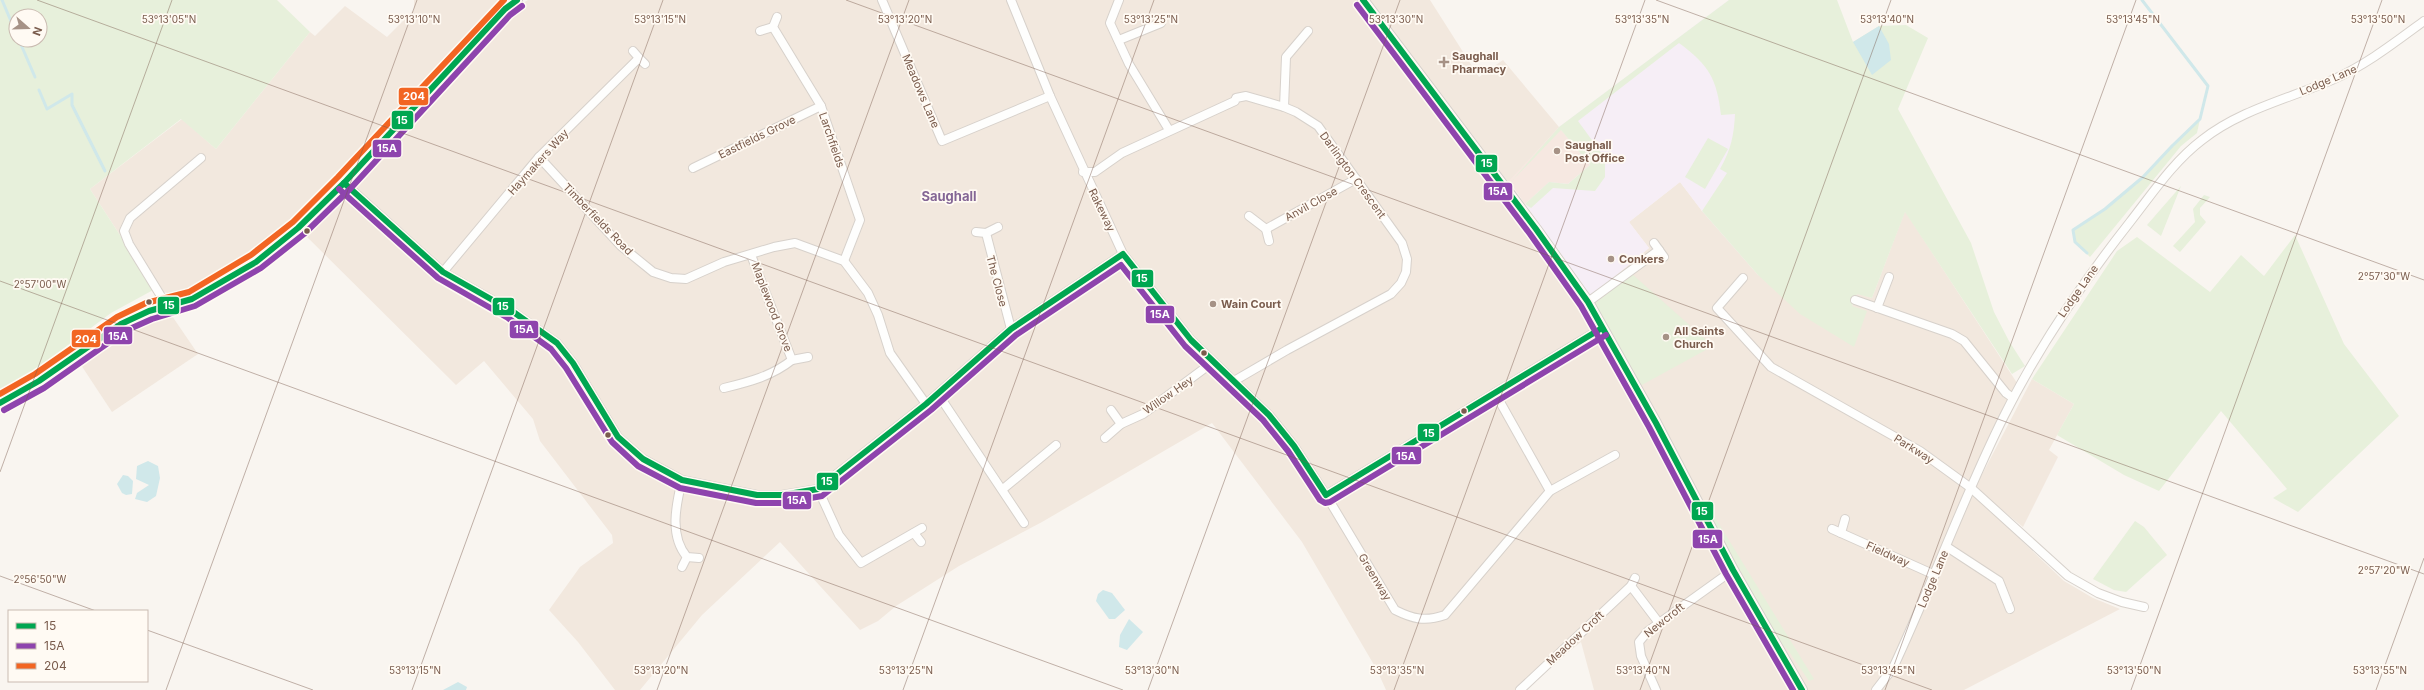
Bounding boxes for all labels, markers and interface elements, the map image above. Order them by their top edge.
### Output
north arrow [8,8,48,48]
text: 53°13'05"N [142,13,196,25]
text: 53°13'10"N [388,13,440,25]
text: 53°13'15"N [634,13,686,25]
text: 53°13'20"N [878,13,932,25]
text: 53°13'25"N [1124,13,1178,25]
text: 53°13'30"N [1369,13,1423,25]
text: 53°13'35"N [1615,13,1669,25]
text: 53°13'40"N [1860,13,1914,25]
text: 53°13'45"N [2106,13,2160,25]
text: 53°13'50"N [2351,13,2405,25]
text: N [29,25,45,38]
place label: Saughall Pharmacy [1452,49,1507,76]
street label: Meadows Lane [899,52,943,130]
marker: Saughall Pharmacy [1439,57,1449,67]
street label: Lodge Lane [2297,62,2359,98]
line badge: 204 [398,87,429,106]
text: 204 [403,89,425,103]
line badge: 15 [391,110,414,130]
street label: Larchfields [816,111,848,170]
street label: Eastfields Grove [716,112,798,162]
text: 15 [396,113,408,127]
street label: Haymakers Way [505,126,571,198]
street label: Darlington Crescent [1317,129,1389,221]
place label: Saughall Post Office [1565,138,1625,165]
line badge: 15A [372,139,402,158]
text: 15A [377,141,397,155]
marker: Saughall Post Office [1552,146,1562,156]
line badge: 15 [1475,154,1498,173]
text: 15 [1481,156,1493,170]
street label: Timberfields Road [560,180,636,258]
line badge: 15A [1483,182,1513,201]
street label: Anvil Close [1282,184,1340,224]
text: 15A [1488,184,1508,198]
street label: Rakeway [1086,186,1118,234]
district label: Saughall [921,188,977,204]
unlabelled marker [302,226,312,236]
place label: Conkers [1619,252,1664,266]
street label: The Close [983,254,1011,308]
marker: Conkers [1606,254,1616,264]
street label: Maplewood Grove [749,260,795,354]
street label: Lodge Lane [2055,262,2101,320]
line badge: 15 [1131,269,1154,288]
text: 2°57'30"W [2358,270,2410,282]
text: 15 [1136,271,1148,285]
text: 2°57'00"W [14,278,66,290]
line badge: 15 [157,296,180,315]
unlabelled marker [144,297,154,307]
line badge: 15 [492,297,515,316]
place label: Wain Court [1221,297,1281,311]
text: 15 [163,298,175,312]
text: 15 [497,299,509,313]
marker: Wain Court [1208,299,1218,309]
line badge: 15A [1145,305,1175,324]
text: 15A [1150,307,1170,321]
line badge: 15A [509,320,539,339]
text: 15A [514,322,534,336]
place label: All Saints Church [1674,324,1724,351]
line badge: 15A [103,326,133,345]
line badge: 204 [71,329,101,348]
text: 15A [108,329,128,343]
text: 204 [75,332,97,346]
marker: All Saints Church [1661,332,1671,342]
unlabelled marker [1199,348,1209,358]
street label: Willow Hey [1140,373,1196,417]
unlabelled marker [1459,406,1469,416]
line badge: 15 [1417,423,1440,442]
text: 15 [1423,426,1435,440]
unlabelled marker [603,430,613,440]
street label: Parkway [1891,431,1937,467]
line badge: 15A [1391,446,1422,465]
text: 15A [1396,449,1416,463]
line badge: 15 [816,472,839,491]
text: 15 [821,474,833,488]
line badge: 15A [782,491,812,510]
text: 15A [787,493,807,507]
line badge: 15 [1691,501,1714,521]
text: 15 [1696,504,1708,518]
line badge: 15A [1692,529,1723,549]
text: 15A [1698,532,1718,546]
street label: Fieldway [1864,538,1912,570]
street label: Lodge Lane [1915,548,1951,610]
street label: Greenway [1355,551,1395,603]
text: 2°57'20"W [2358,564,2410,576]
text: 2°56'50"W [14,573,67,585]
street label: Newcroft [1641,599,1687,640]
street label: Meadow Croft [1543,607,1607,668]
legend [8,610,148,682]
text: 15 [44,618,56,633]
text: 15A [44,638,64,653]
text: 204 [44,658,67,673]
text: 53°13'15"N [389,664,441,676]
text: 53°13'20"N [634,664,688,676]
text: 53°13'25"N [879,664,933,676]
text: 53°13'30"N [1125,664,1179,676]
text: 53°13'35"N [1370,664,1424,676]
text: 53°13'40"N [1616,664,1670,676]
text: 53°13'45"N [1861,664,1915,676]
text: 53°13'50"N [2107,664,2161,676]
text: 53°13'55"N [2353,664,2407,676]

